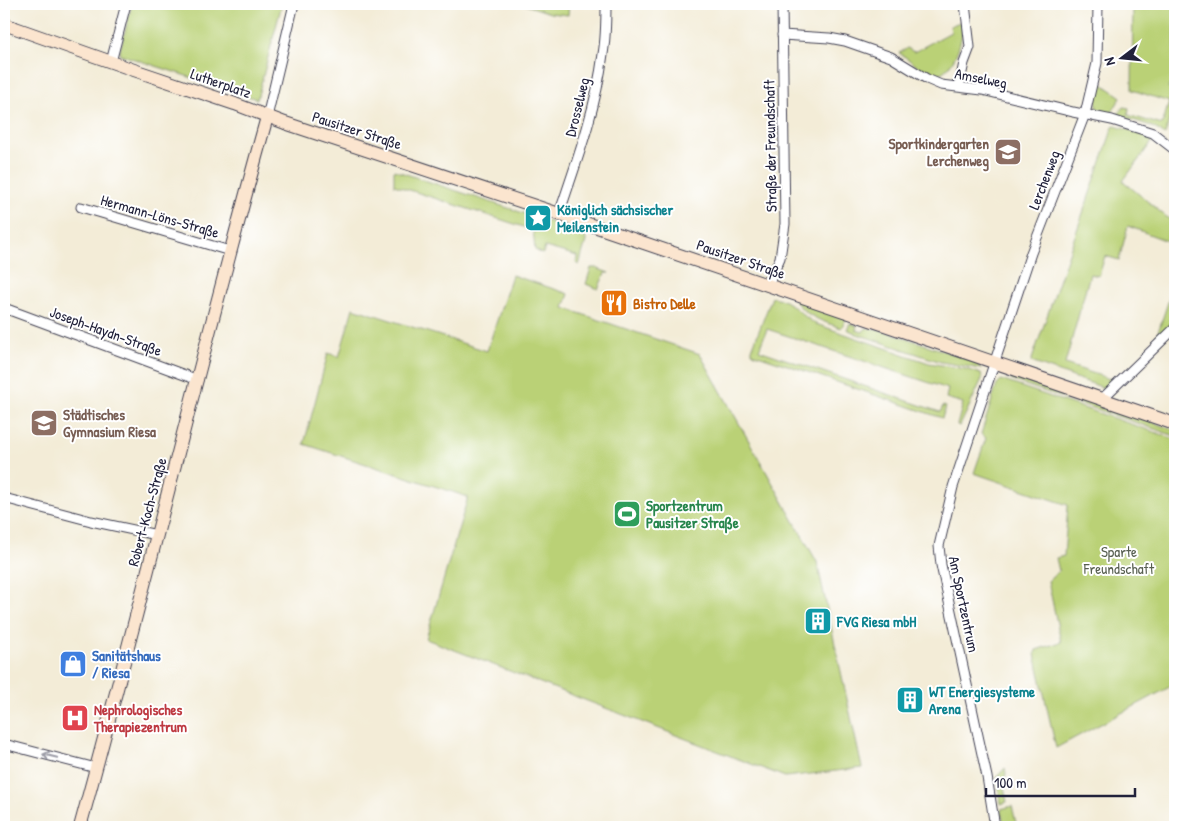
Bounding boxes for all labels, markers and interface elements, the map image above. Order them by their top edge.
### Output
north arrow [1096,32,1146,82]
text: N [1099,55,1119,68]
street label: Lutherplatz [188,63,255,103]
street label: Amselweg [953,63,1009,93]
street label: Drosselweg [560,75,595,139]
street label: Straße der Freundschaft [758,79,782,212]
street label: Pausitzer Straße [310,106,404,154]
place label: Sportkindergarten Lerchenweg [889,133,989,172]
school or university icon: Sportkindergarten Lerchenweg [993,137,1023,167]
street label: Lerchenweg [1023,147,1065,213]
street label: Hermann-Löns-Straße [98,189,222,243]
place label: Königlich sächsischer Meilenstein [557,199,673,237]
place icon: Königlich sächsischer Meilenstein [523,203,553,233]
street label: Pausitzer Straße [694,234,788,284]
restaurant icon: Bistro Delle [599,288,629,318]
place label: Bistro Delle [633,293,696,314]
street label: Joseph-Haydn-Straße [47,301,165,361]
place label: Städtisches Gymnasium Riesa [63,404,156,443]
school or university icon: Städtisches Gymnasium Riesa [29,408,59,438]
street label: Robert-Koch-Straße [122,455,172,569]
place label: Sportzentrum Pausitzer Straße [646,495,739,534]
sports icon: Sportzentrum Pausitzer Straße [612,499,642,529]
park label: Sparte Freundschaft [1083,541,1155,579]
street label: Am Sportzentrum [944,554,984,654]
building icon: FVG Riesa mbH [803,606,833,636]
place label: FVG Riesa mbH [836,611,916,632]
place label: Sanitätshaus / Riesa [92,645,161,683]
shop icon: Sanitätshaus / Riesa [58,649,88,679]
place label: WT Energiesysteme Arena [929,681,1035,719]
building icon: WT Energiesysteme Arena [895,685,925,715]
place label: Nephrologisches Therapiezentrum [93,699,187,738]
hospital icon: Nephrologisches Therapiezentrum [60,703,90,733]
one-way arrow [42,751,58,760]
scale bar [986,766,1135,798]
text: 100 m [994,772,1027,793]

